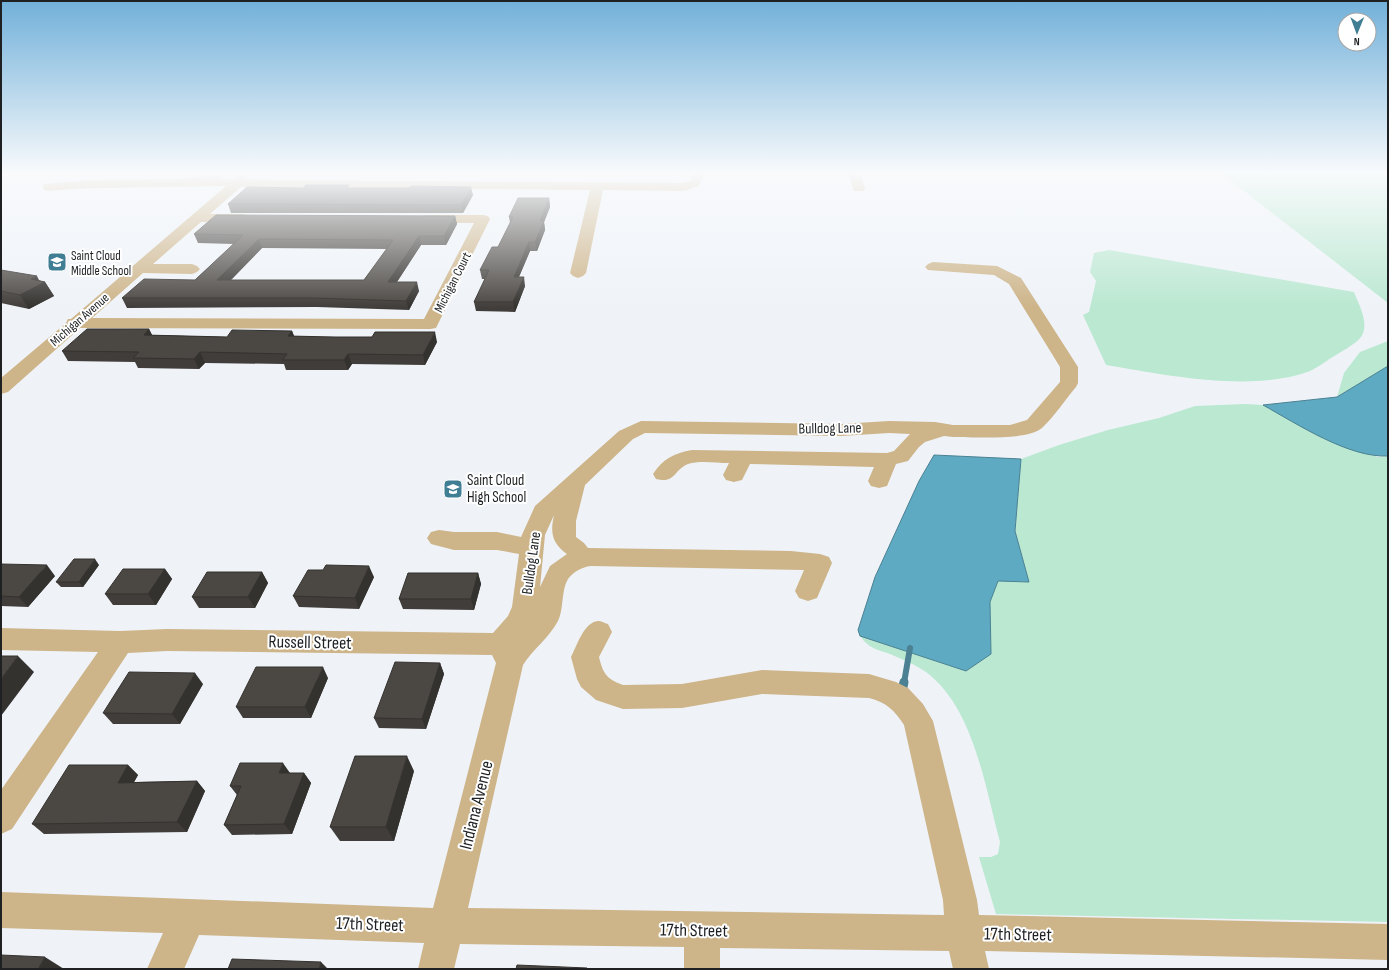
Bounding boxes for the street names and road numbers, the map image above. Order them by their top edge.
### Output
street label: Michigan Court [431,249,475,315]
street label: Michigan Avenue [47,290,112,350]
street label: Bulldog Lane [798,418,862,439]
street label: Bulldog Lane [518,530,545,596]
street label: Russell Street [268,631,352,654]
street label: Indiana Avenue [455,759,498,852]
street label: 17th Street [336,913,405,936]
street label: 17th Street [660,919,729,942]
street label: 17th Street [984,923,1053,946]

